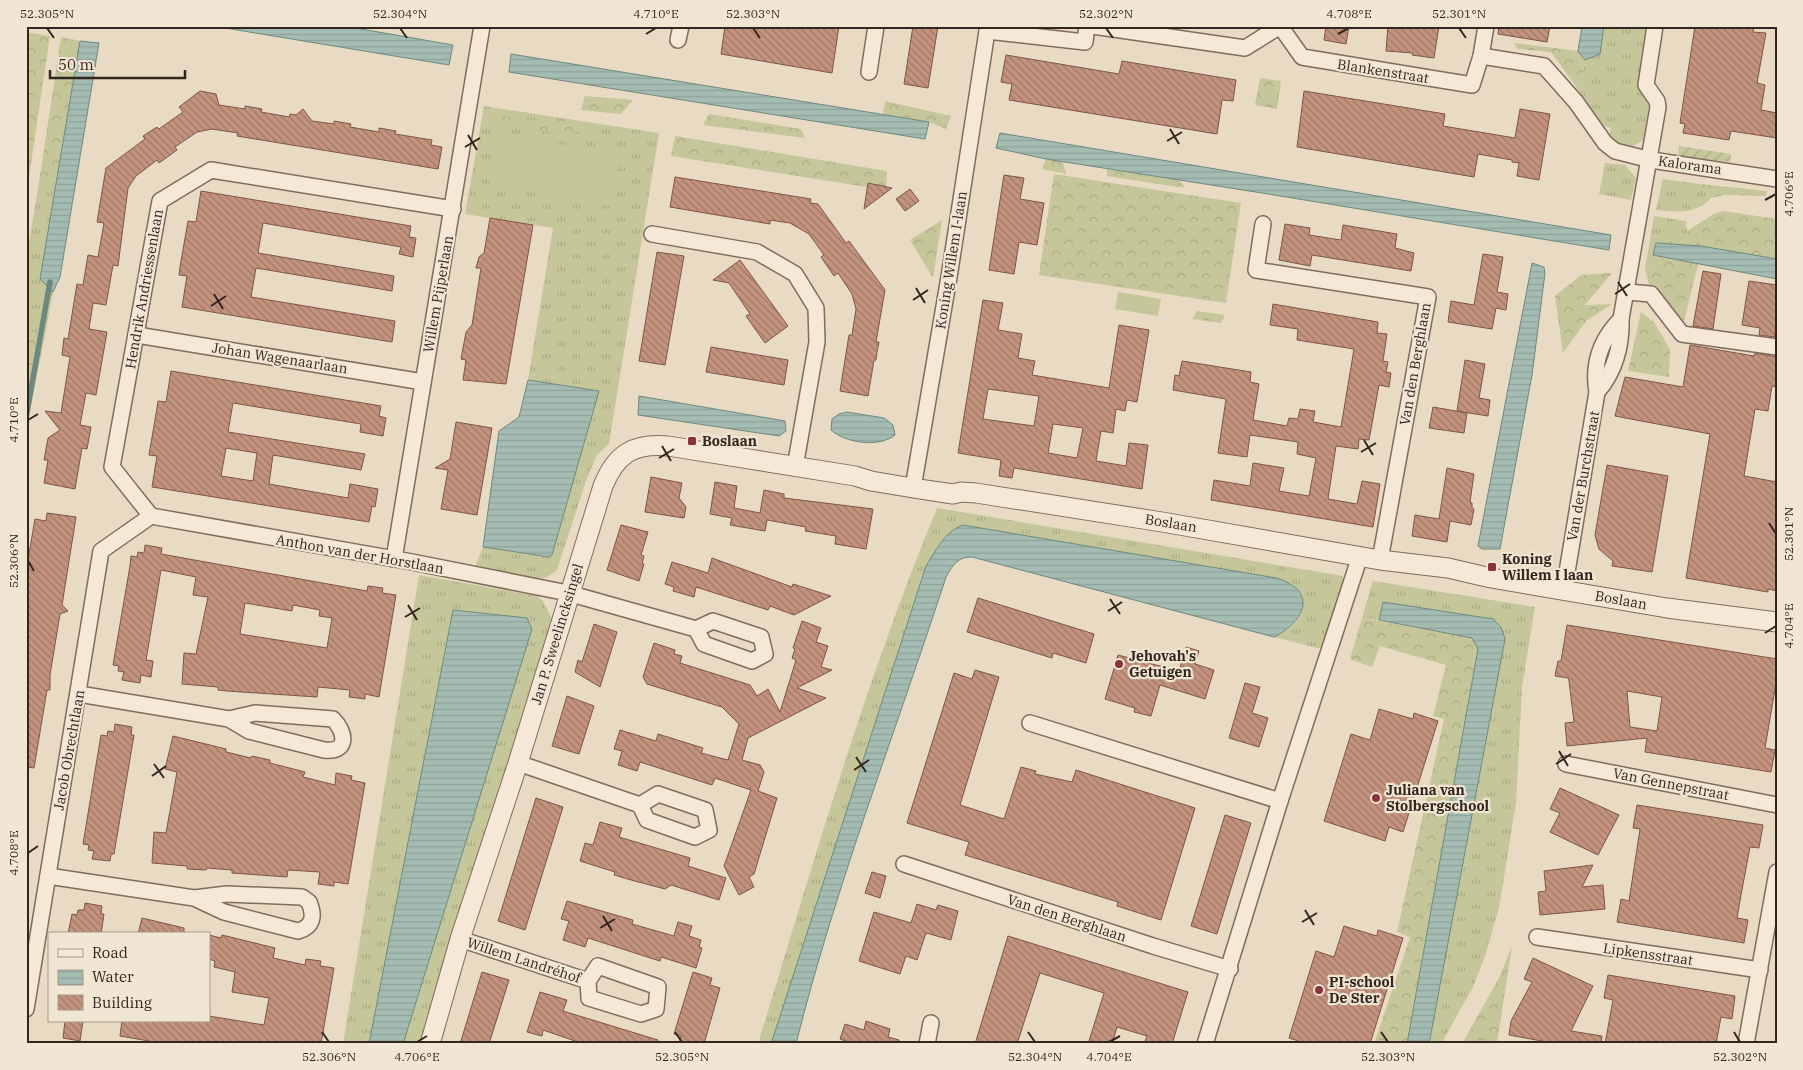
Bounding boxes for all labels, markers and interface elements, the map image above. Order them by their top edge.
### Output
text: 52.305°N [20,6,74,21]
text: 52.304°N [373,6,427,21]
text: 4.710°E [633,6,679,21]
text: 52.303°N [726,6,780,21]
text: 52.302°N [1079,6,1133,21]
text: 4.708°E [1326,6,1372,21]
text: 52.301°N [1432,6,1486,21]
scale bar [50,48,185,80]
text: 50 m [58,55,94,74]
street label: Blankenstraat [1336,55,1430,87]
street label: Kalorama [1657,152,1723,178]
text: 4.706°E [1781,171,1796,217]
street label: Koning Willem I-laan [931,190,971,330]
street label: Hendrik Andriessenlaan [121,208,167,370]
street label: Willem Pijperlaan [419,234,457,354]
street label: Van den Berghlaan [1395,301,1435,427]
street label: Johan Wagenaarlaan [211,338,349,378]
text: 4.710°E [6,397,21,443]
street label: Van der Burchstraat [1563,410,1603,542]
place label: Boslaan [702,432,757,450]
marker: Boslaan [686,435,698,447]
text: 52.301°N [1781,507,1796,561]
street label: Boslaan [1144,510,1198,536]
street label: Anthon van der Horstlaan [275,530,445,578]
text: 52.306°N [6,534,21,588]
place label: Koning Willem I laan [1502,550,1593,584]
street label: Jan P. Sweelincksingel [527,561,587,707]
marker: Koning Willem I laan [1486,561,1498,573]
street label: Boslaan [1594,587,1648,613]
text: 4.704°E [1781,603,1796,649]
place label: Jehovah's Getuigen [1129,647,1196,681]
marker: Jehovah's Getuigen [1113,658,1125,670]
street label: Jacob Obrechtlaan [50,688,88,812]
street label: Van Gennepstraat [1611,764,1731,804]
place label: Juliana van Stolbergschool [1386,781,1490,815]
marker: Juliana van Stolbergschool [1370,792,1382,804]
text: 4.708°E [6,830,21,876]
street label: Van den Berghlaan [1005,890,1129,946]
legend [48,932,210,1022]
street label: Willem Landréhof [465,933,584,987]
street label: Lipkensstraat [1602,939,1694,969]
text: Road [92,943,128,962]
text: Water [92,967,134,986]
place label: PI-school De Ster [1329,973,1395,1007]
marker: PI-school De Ster [1313,984,1325,996]
text: Building [92,993,152,1012]
text: 52.306°N [302,1049,356,1064]
text: 4.706°E [394,1049,440,1064]
text: 52.305°N [655,1049,709,1064]
text: 52.304°N [1008,1049,1062,1064]
text: 4.704°E [1086,1049,1132,1064]
text: 52.303°N [1361,1049,1415,1064]
text: 52.302°N [1713,1049,1767,1064]

